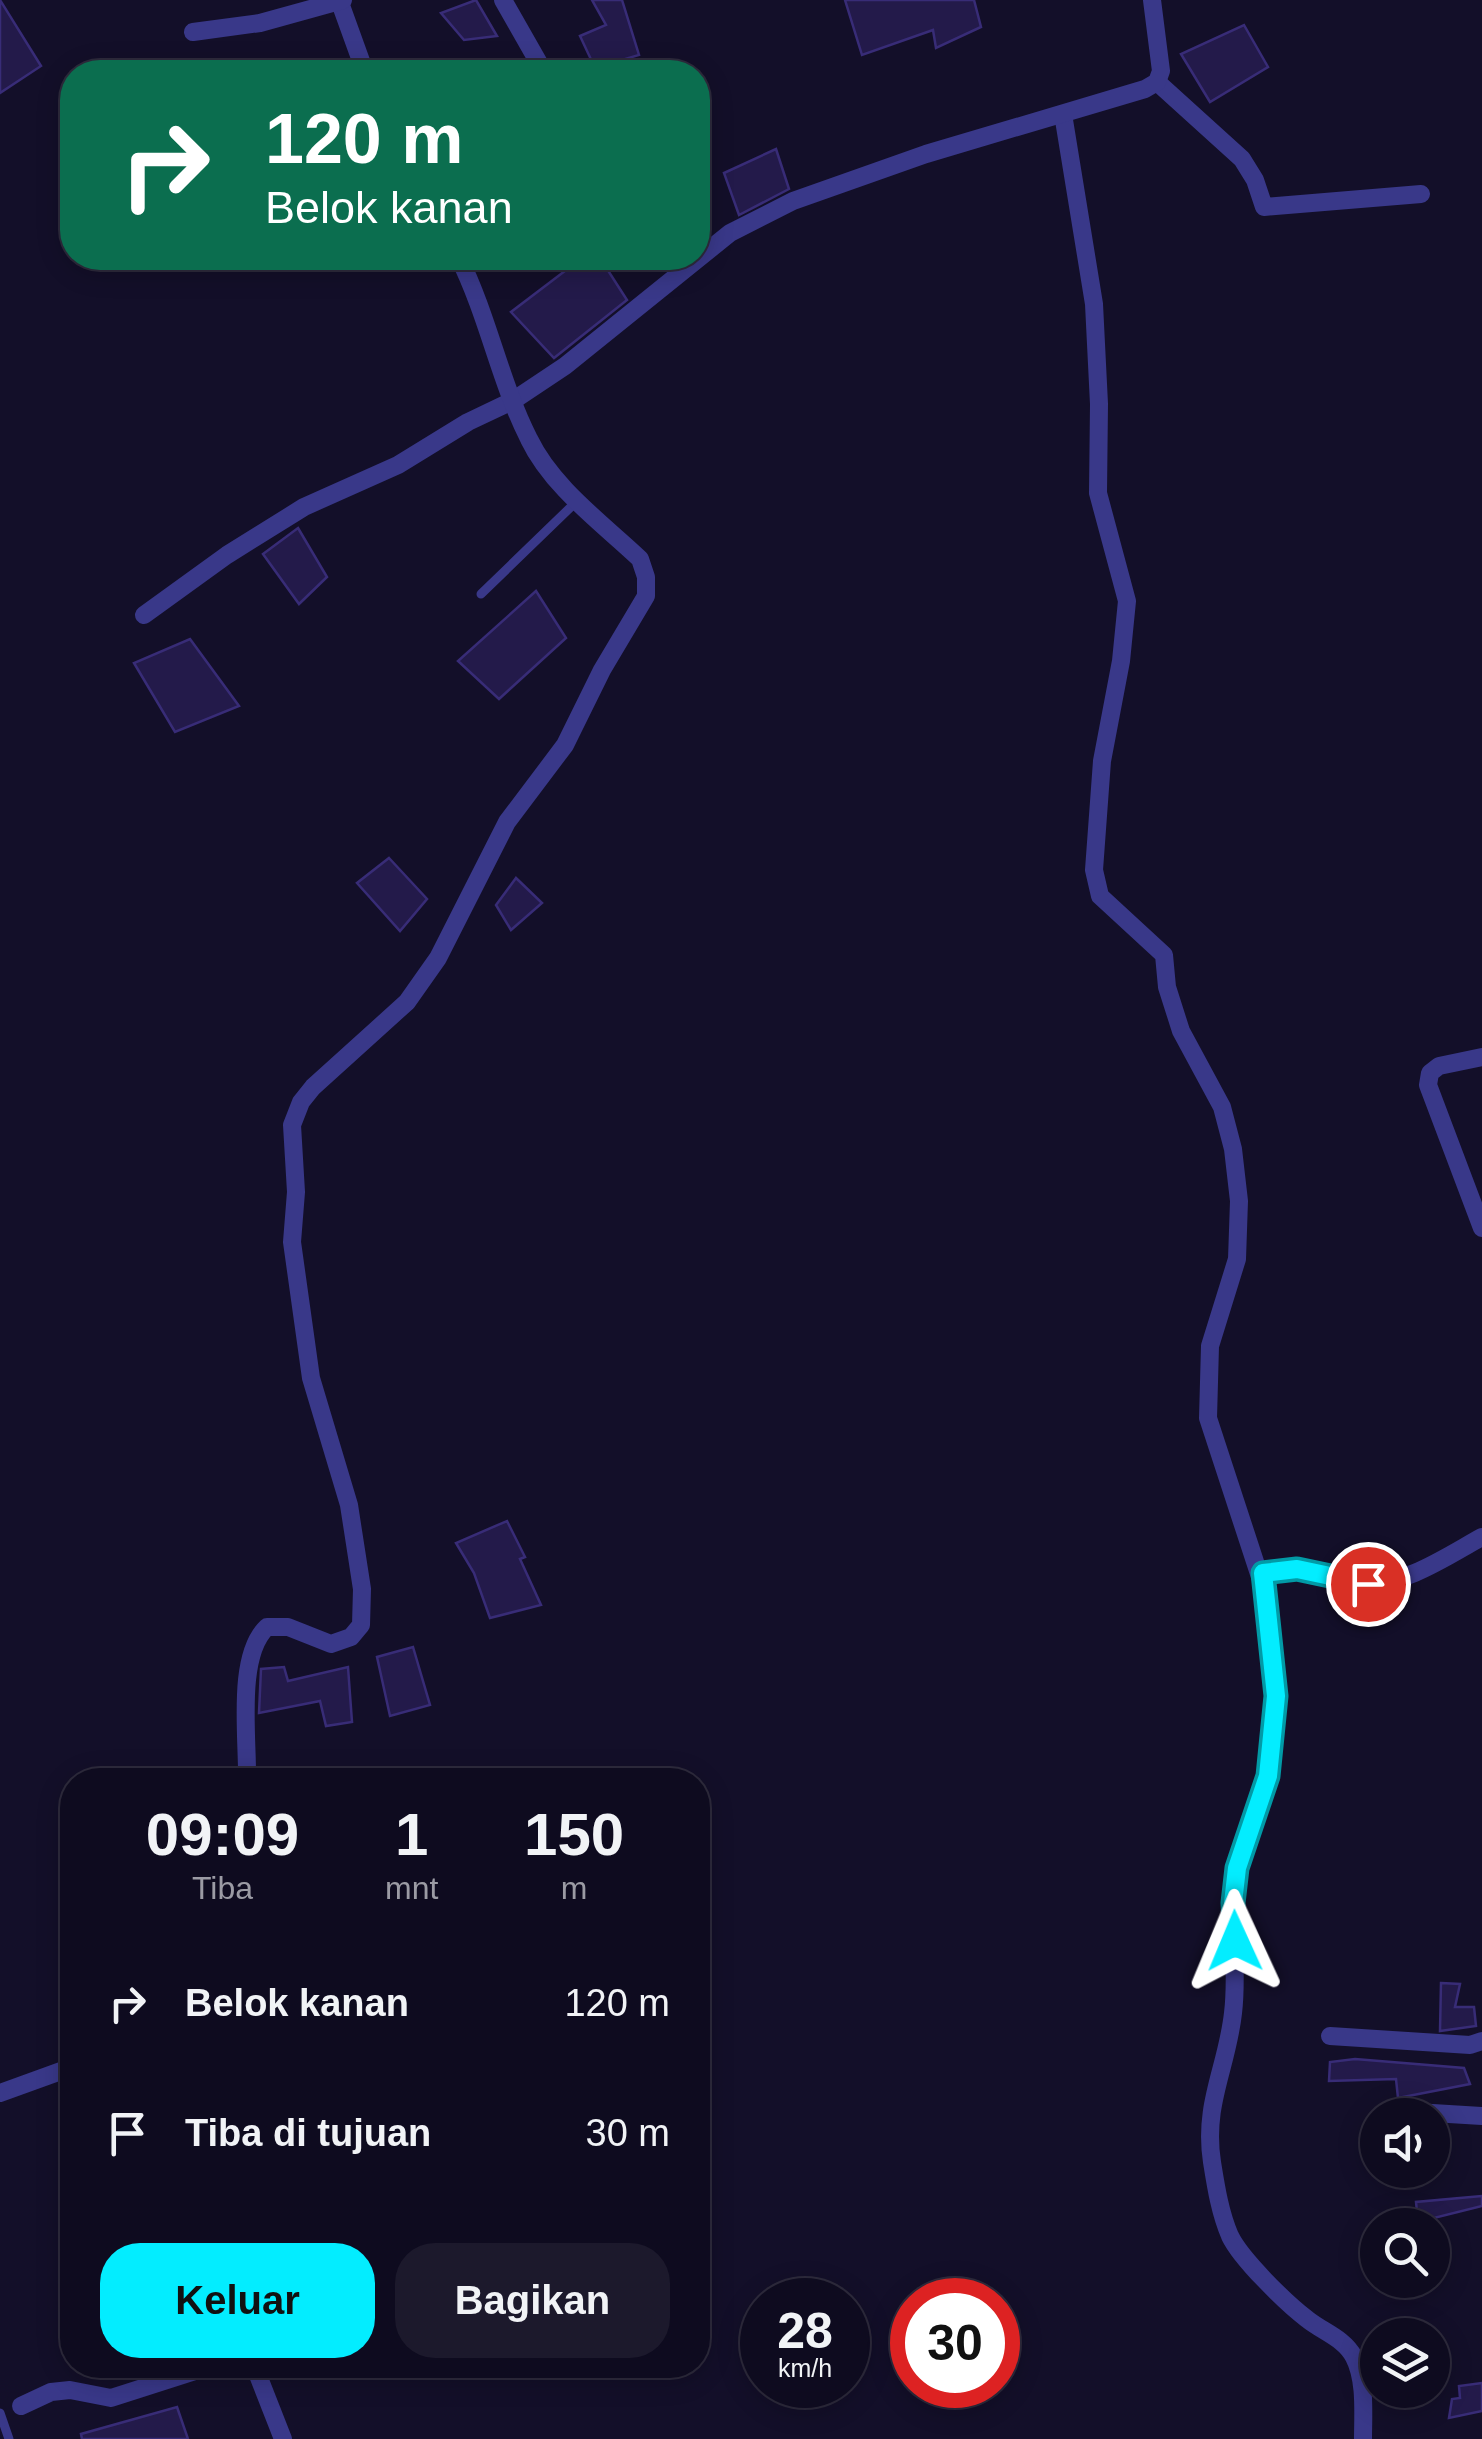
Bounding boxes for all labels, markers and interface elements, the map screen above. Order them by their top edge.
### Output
icon: right [100,100,230,230]
text: 120 m [265,100,463,178]
text: Belok kanan [265,182,513,233]
pin [1326,1542,1411,1627]
icon: arrive [1341,1557,1396,1612]
text: 09:09 [146,1801,299,1868]
text: 1 [395,1801,428,1868]
text: 150 [524,1801,624,1868]
text: Tiba [192,1870,253,1906]
text: mnt [385,1870,438,1906]
text: m [561,1870,587,1906]
position arrow [1183,1889,1287,1993]
icon: right [100,1976,155,2031]
text: Belok kanan [185,1982,409,2024]
text: 120 m [564,1982,670,2024]
map controls [1360,2098,1450,2408]
button: sound [1360,2098,1450,2188]
icon: arrive [100,2106,155,2161]
text: Tiba di tujuan [185,2112,431,2154]
text: 30 m [586,2112,670,2154]
button: search [1360,2208,1450,2298]
button: Keluar [100,2243,375,2358]
button: Bagikan [395,2243,670,2358]
speed limit sign: 30 [890,2278,1020,2408]
text: 28 [777,2303,833,2359]
button: layers [1360,2318,1450,2408]
text: km/h [778,2354,832,2382]

